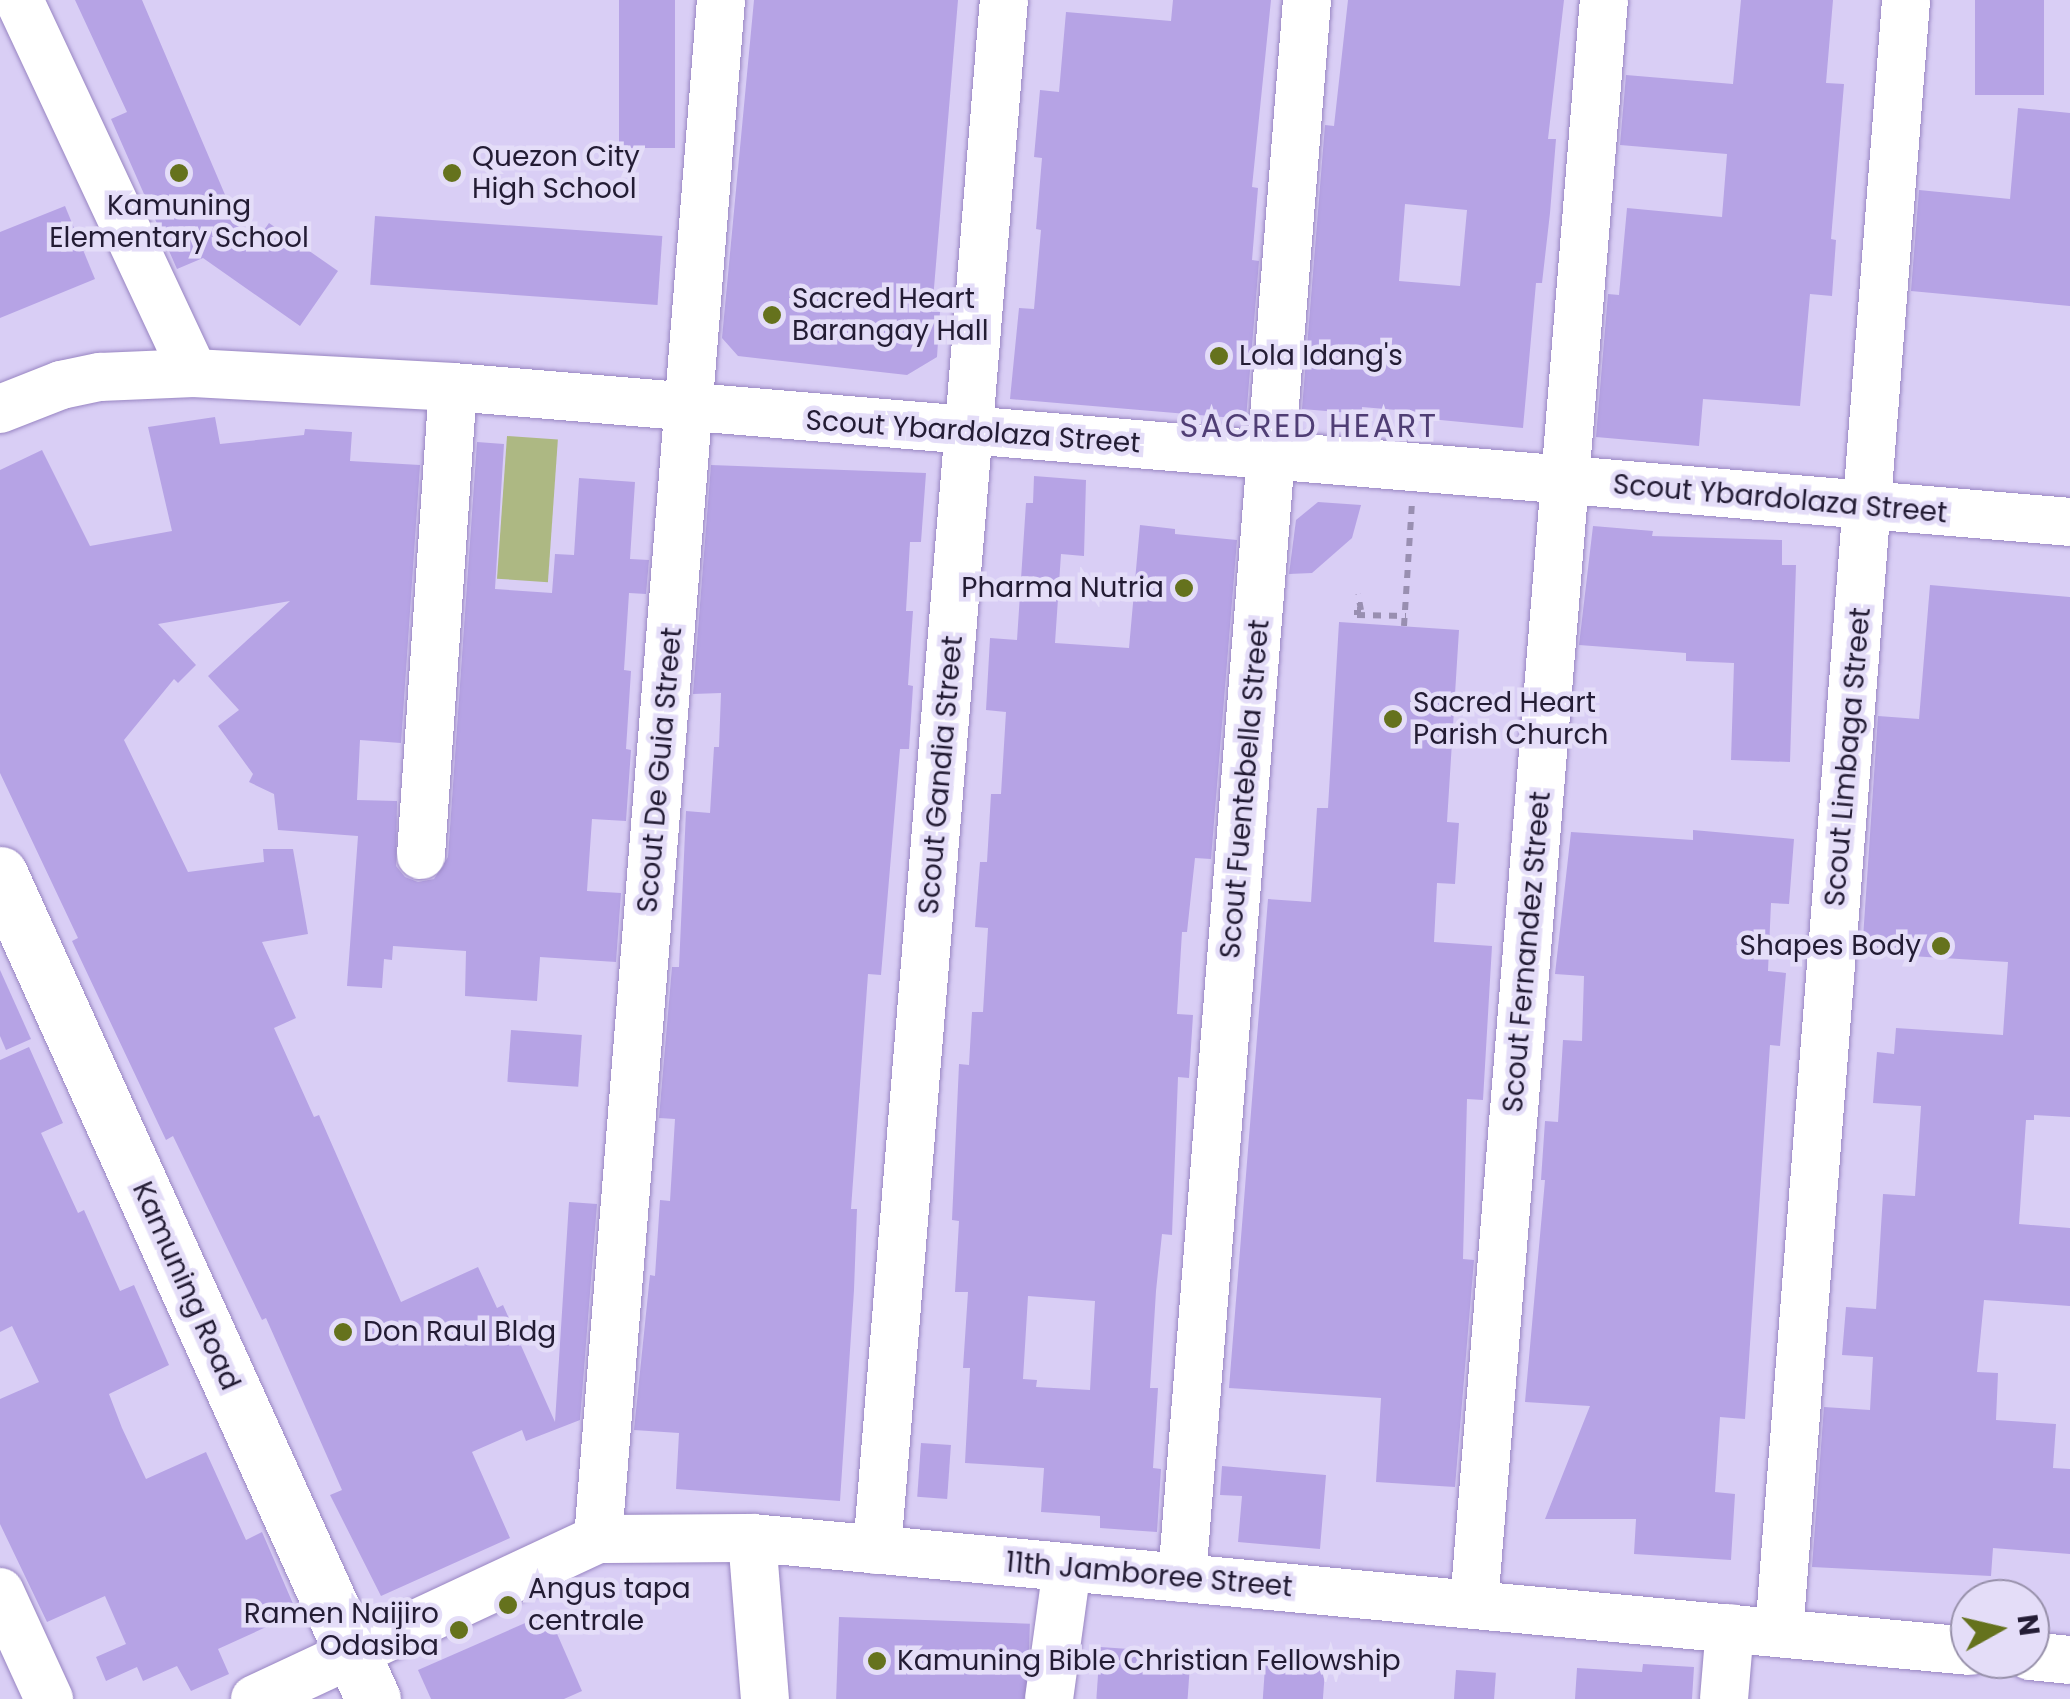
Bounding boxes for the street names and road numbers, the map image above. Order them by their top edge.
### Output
street label: Scout Ybardolaza Street [805,404,1141,460]
street label: Scout Ybardolaza Street [1611,468,1949,530]
street label: Scout Limbaga Street [1818,606,1878,908]
street label: Scout Fuentebella Street [1213,618,1277,960]
street label: Scout De Guia Street [631,626,689,914]
street label: Scout Gandia Street [912,634,970,916]
street label: Scout Fernandez Street [1496,790,1558,1114]
street label: Kamuning Road [125,1177,247,1395]
street label: 11th Jamboree Street [1004,1546,1294,1604]

